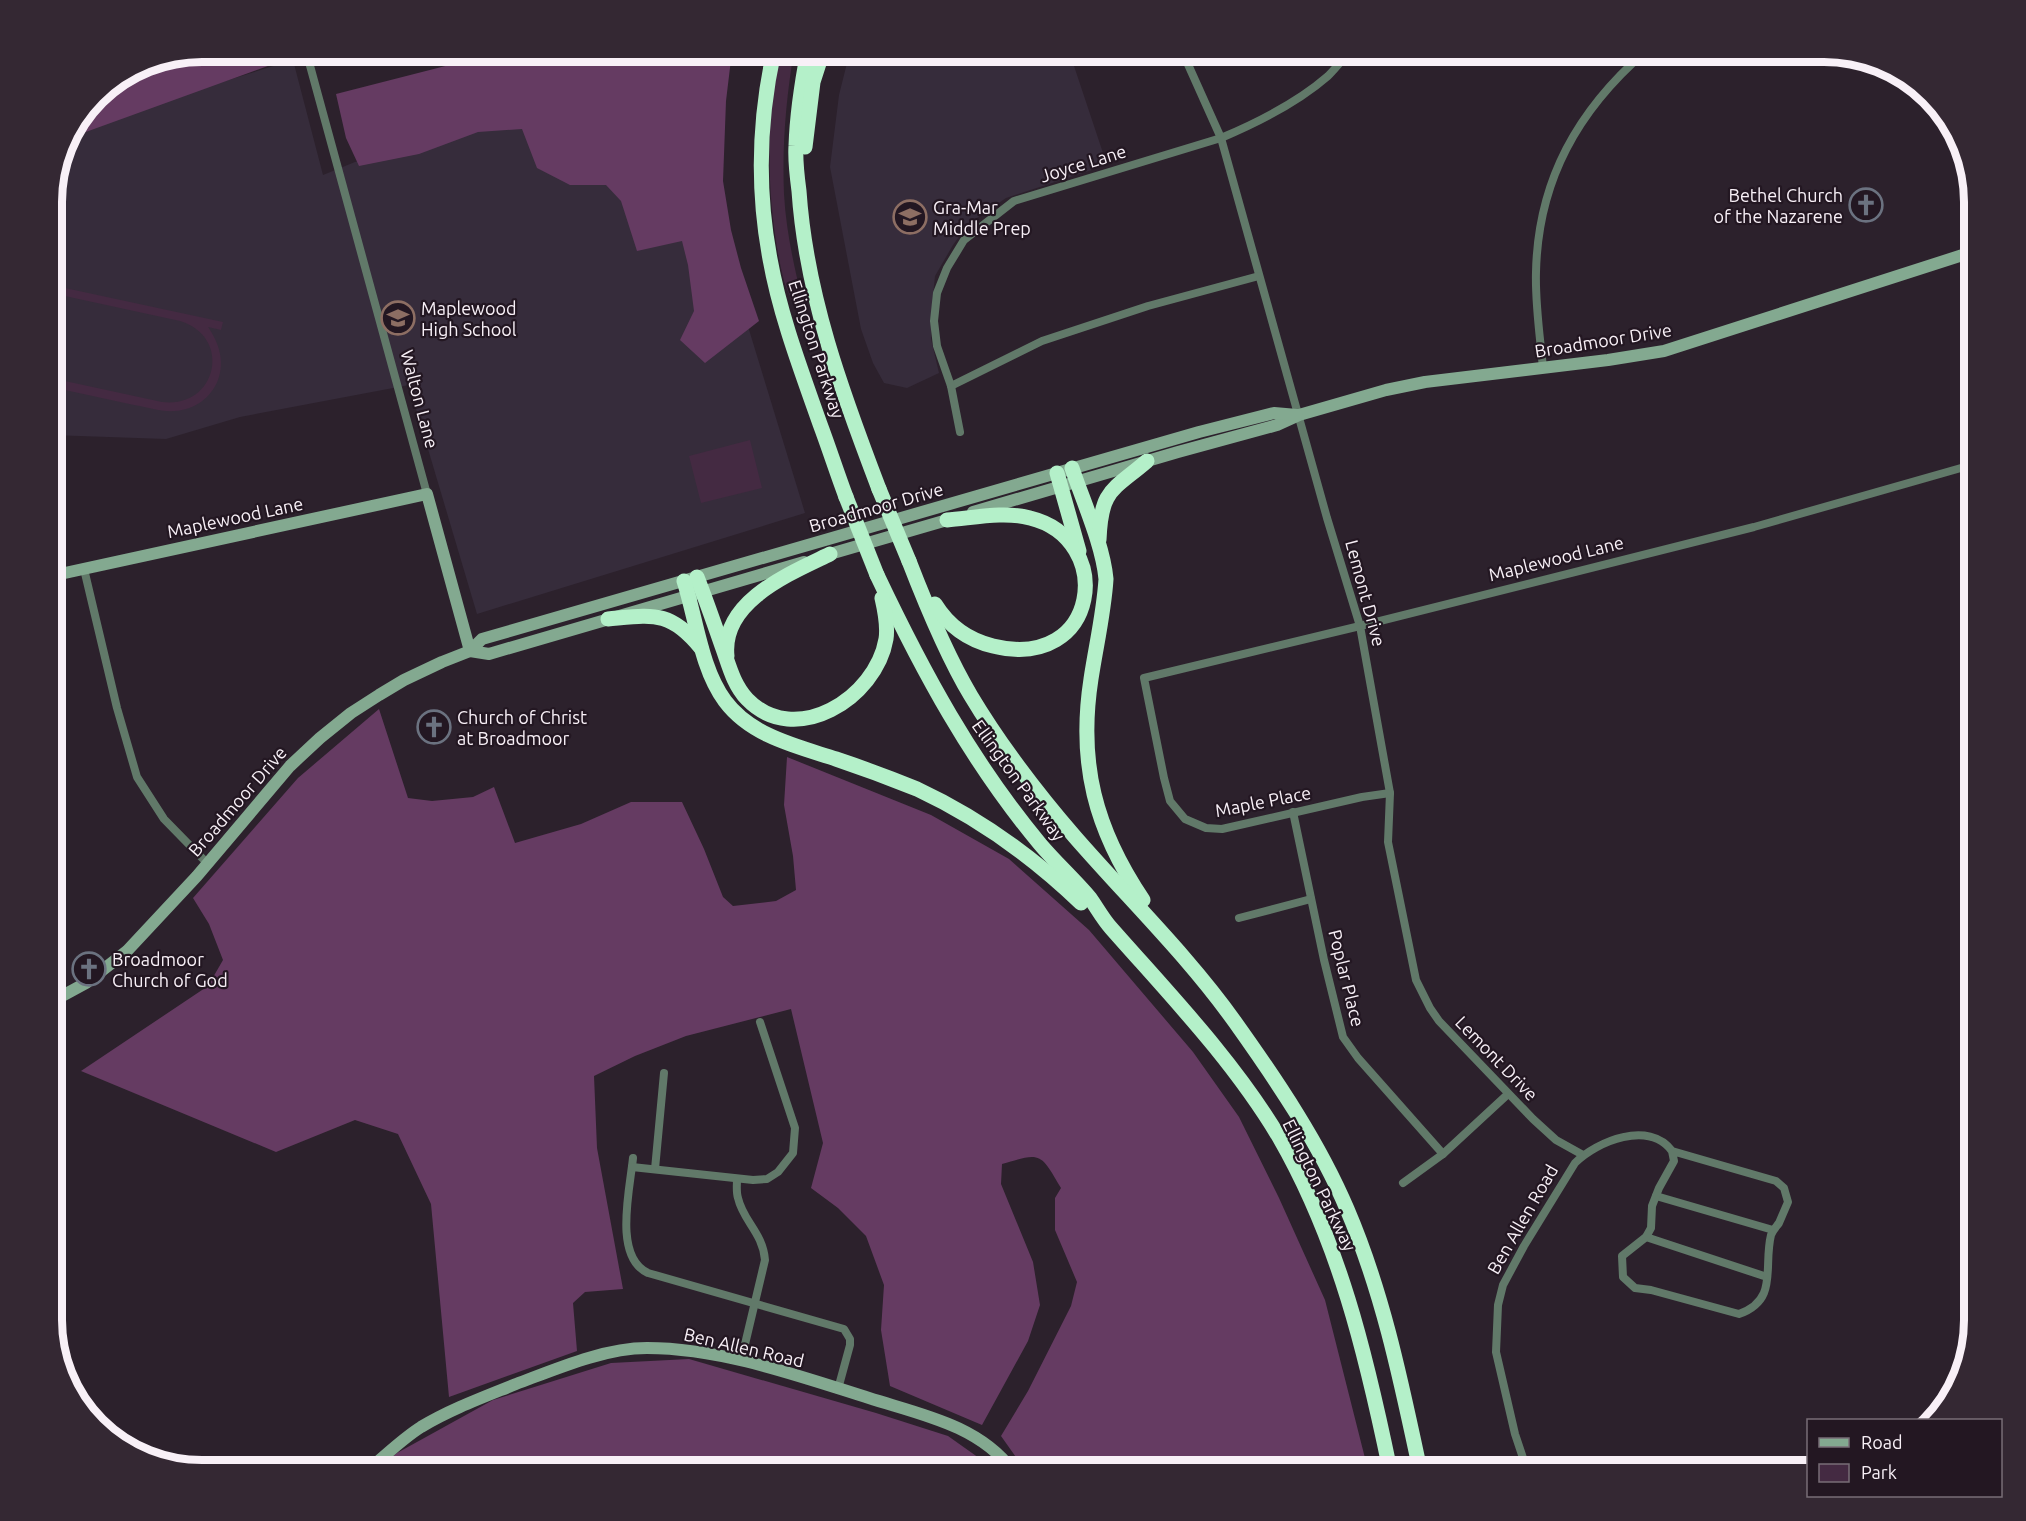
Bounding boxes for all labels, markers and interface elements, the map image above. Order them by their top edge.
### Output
street label: Joyce Lane [1038,140,1128,186]
place label: Bethel Church of the Nazarene [1714,185,1843,226]
church icon: Bethel Church of the Nazarene [1848,187,1884,223]
place label: Gra-Mar Middle Prep [933,197,1031,238]
school or university icon: Gra-Mar Middle Prep [892,199,928,235]
street label: Ellington Parkway [785,277,849,421]
place label: Maplewood High School [421,298,517,339]
school or university icon: Maplewood High School [380,300,416,336]
street label: Broadmoor Drive [1533,319,1673,361]
street label: Walton Lane [397,348,443,450]
street label: Broadmoor Drive [807,478,945,536]
street label: Maplewood Lane [165,493,305,541]
street label: Maplewood Lane [1486,532,1626,584]
street label: Lemont Drive [1342,538,1390,648]
place label: Church of Christ at Broadmoor [457,707,587,748]
church icon: Church of Christ at Broadmoor [416,709,452,745]
street label: Ellington Parkway [969,716,1070,844]
street label: Broadmoor Drive [184,742,290,860]
street label: Maple Place [1213,782,1313,820]
street label: Poplar Place [1325,927,1369,1029]
place label: Broadmoor Church of God [112,949,228,990]
church icon: Broadmoor Church of God [71,951,107,987]
street label: Lemont Drive [1452,1012,1542,1104]
street label: Ellington Parkway [1279,1116,1361,1254]
street label: Ben Allen Road [1483,1161,1561,1277]
street label: Ben Allen Road [682,1323,806,1371]
legend [1807,1419,2002,1497]
text: Road [1861,1432,1903,1452]
text: Park [1861,1462,1897,1482]

